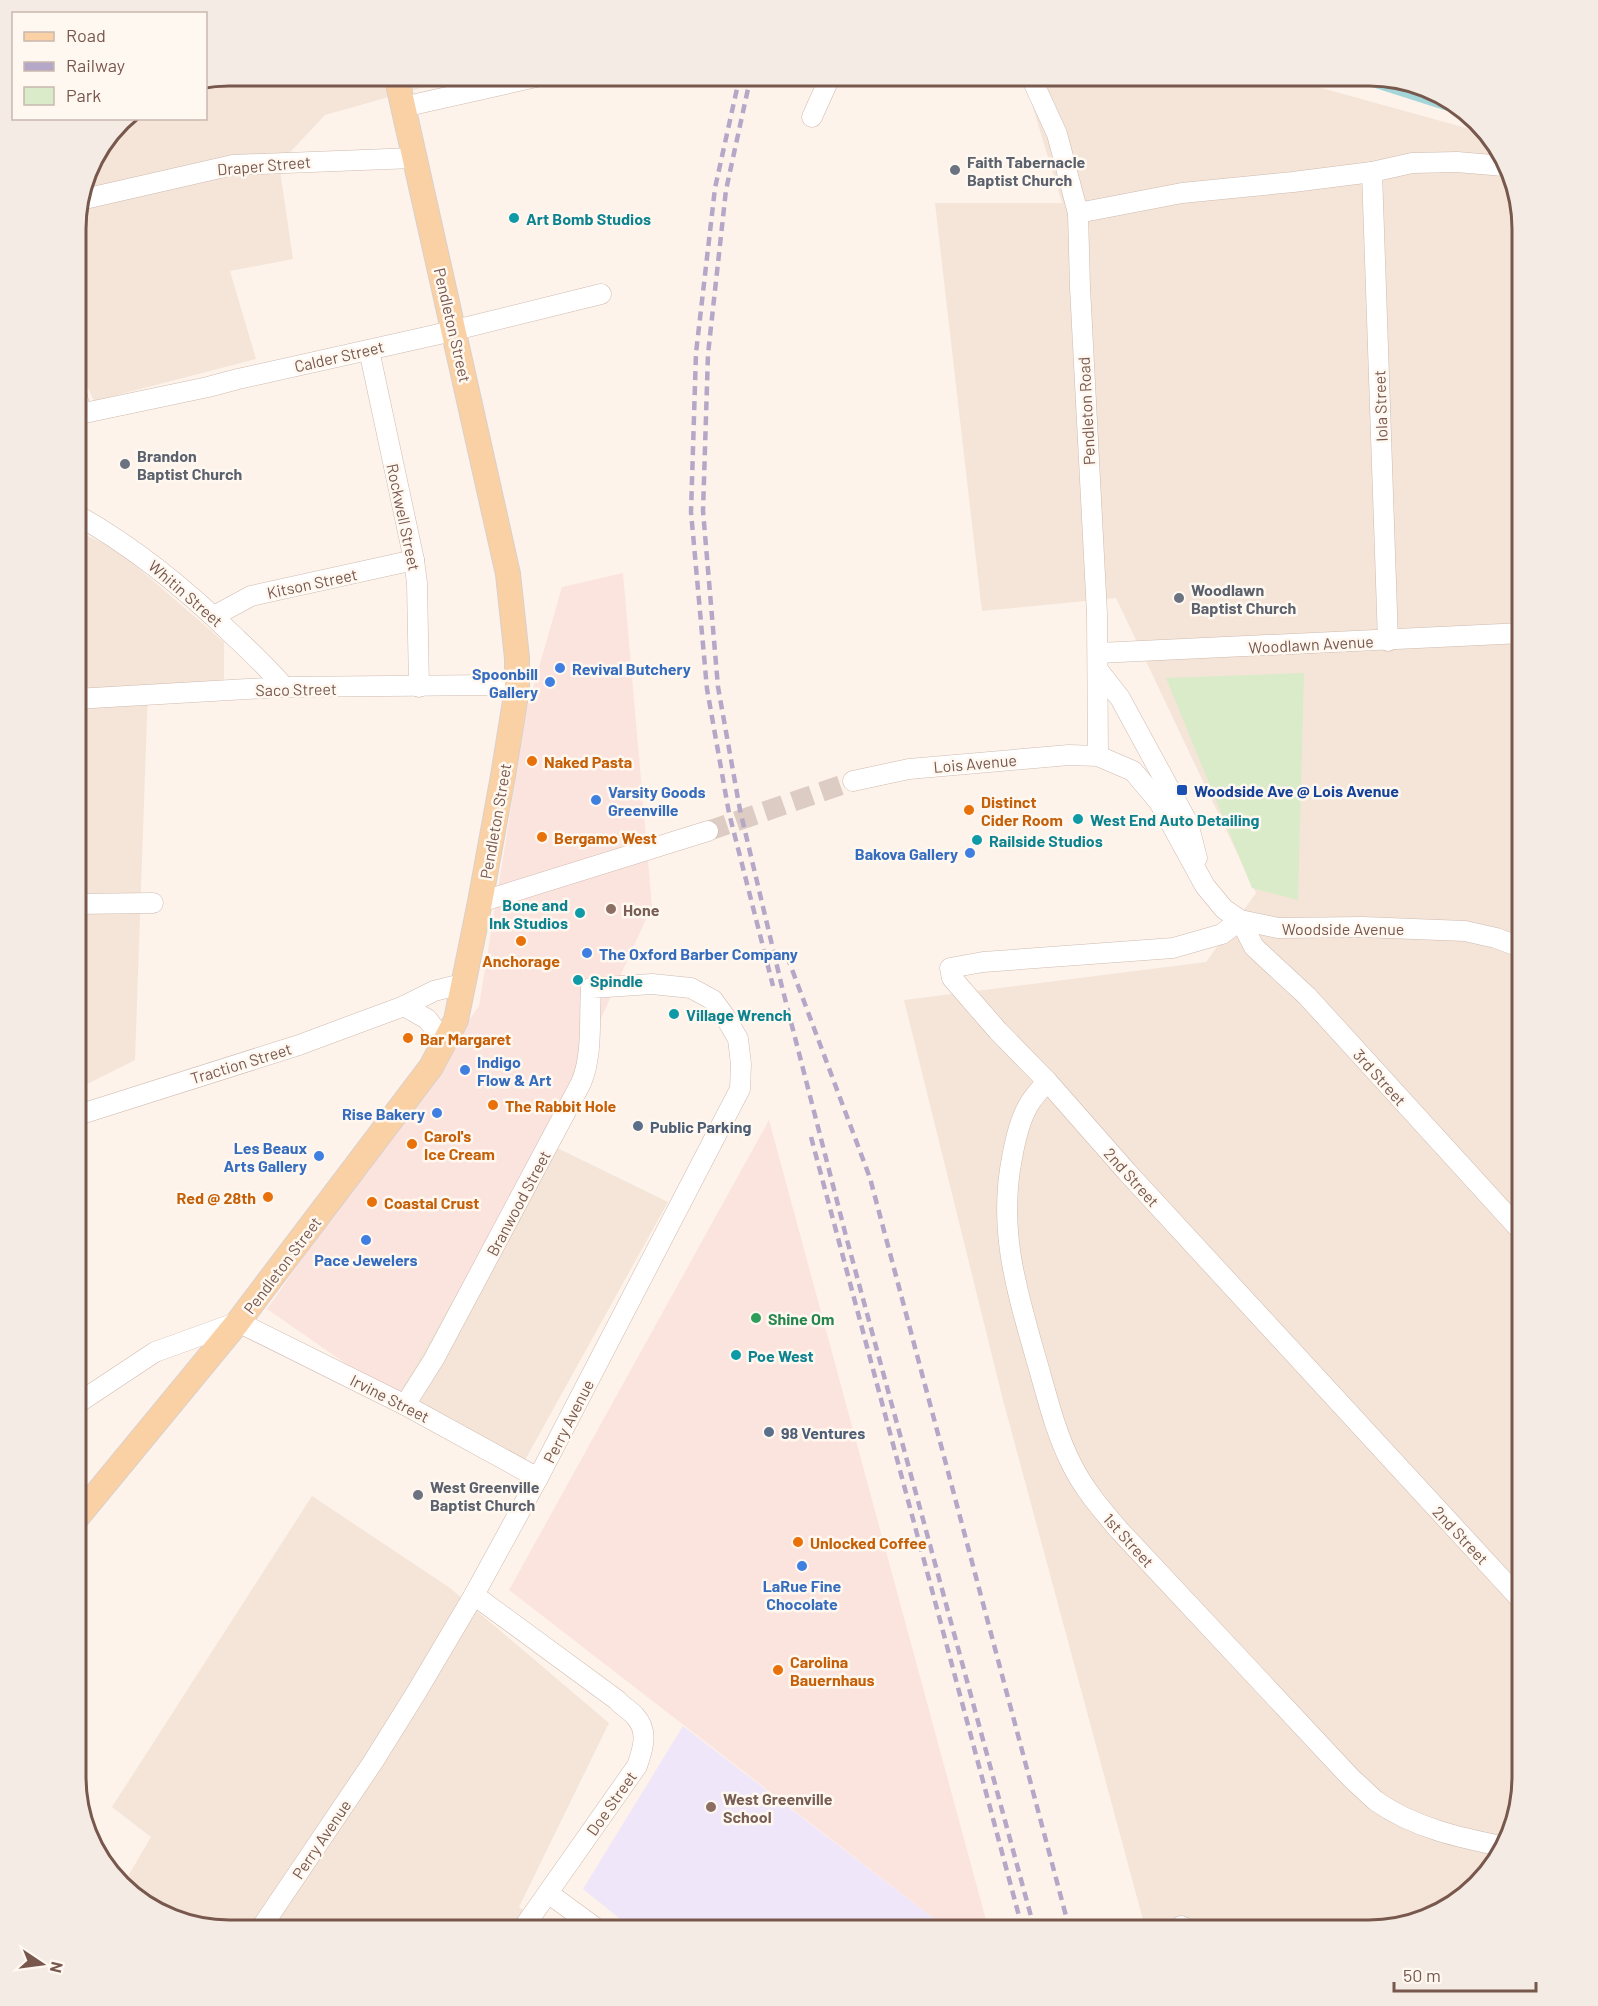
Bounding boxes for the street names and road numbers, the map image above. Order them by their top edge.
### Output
street label: Draper Street [216,151,312,179]
street label: Pendleton Street [431,266,475,384]
street label: Calder Street [292,336,386,376]
street label: Pendleton Road [1074,356,1098,466]
street label: Iola Street [1369,370,1391,442]
street label: Rockwell Street [383,462,425,572]
street label: Whitin Street [145,556,227,630]
street label: Kitson Street [265,564,359,602]
street label: Woodlawn Avenue [1248,631,1374,657]
street label: Saco Street [255,679,337,699]
street label: Lois Avenue [933,750,1017,776]
street label: Pendleton Street [475,762,515,880]
street label: Woodside Avenue [1282,919,1404,938]
street label: Traction Street [188,1039,294,1087]
street label: 3rd Street [1350,1045,1410,1109]
street label: 2nd Street [1101,1144,1163,1210]
street label: Branwood Street [482,1147,554,1259]
street label: Pendleton Street [239,1213,325,1317]
street label: Irvine Street [347,1370,433,1426]
street label: Perry Avenue [539,1376,597,1466]
street label: 2nd Street [1429,1502,1493,1568]
street label: 1st Street [1100,1509,1158,1571]
street label: Doe Street [582,1767,640,1839]
street label: Perry Avenue [288,1796,354,1882]

